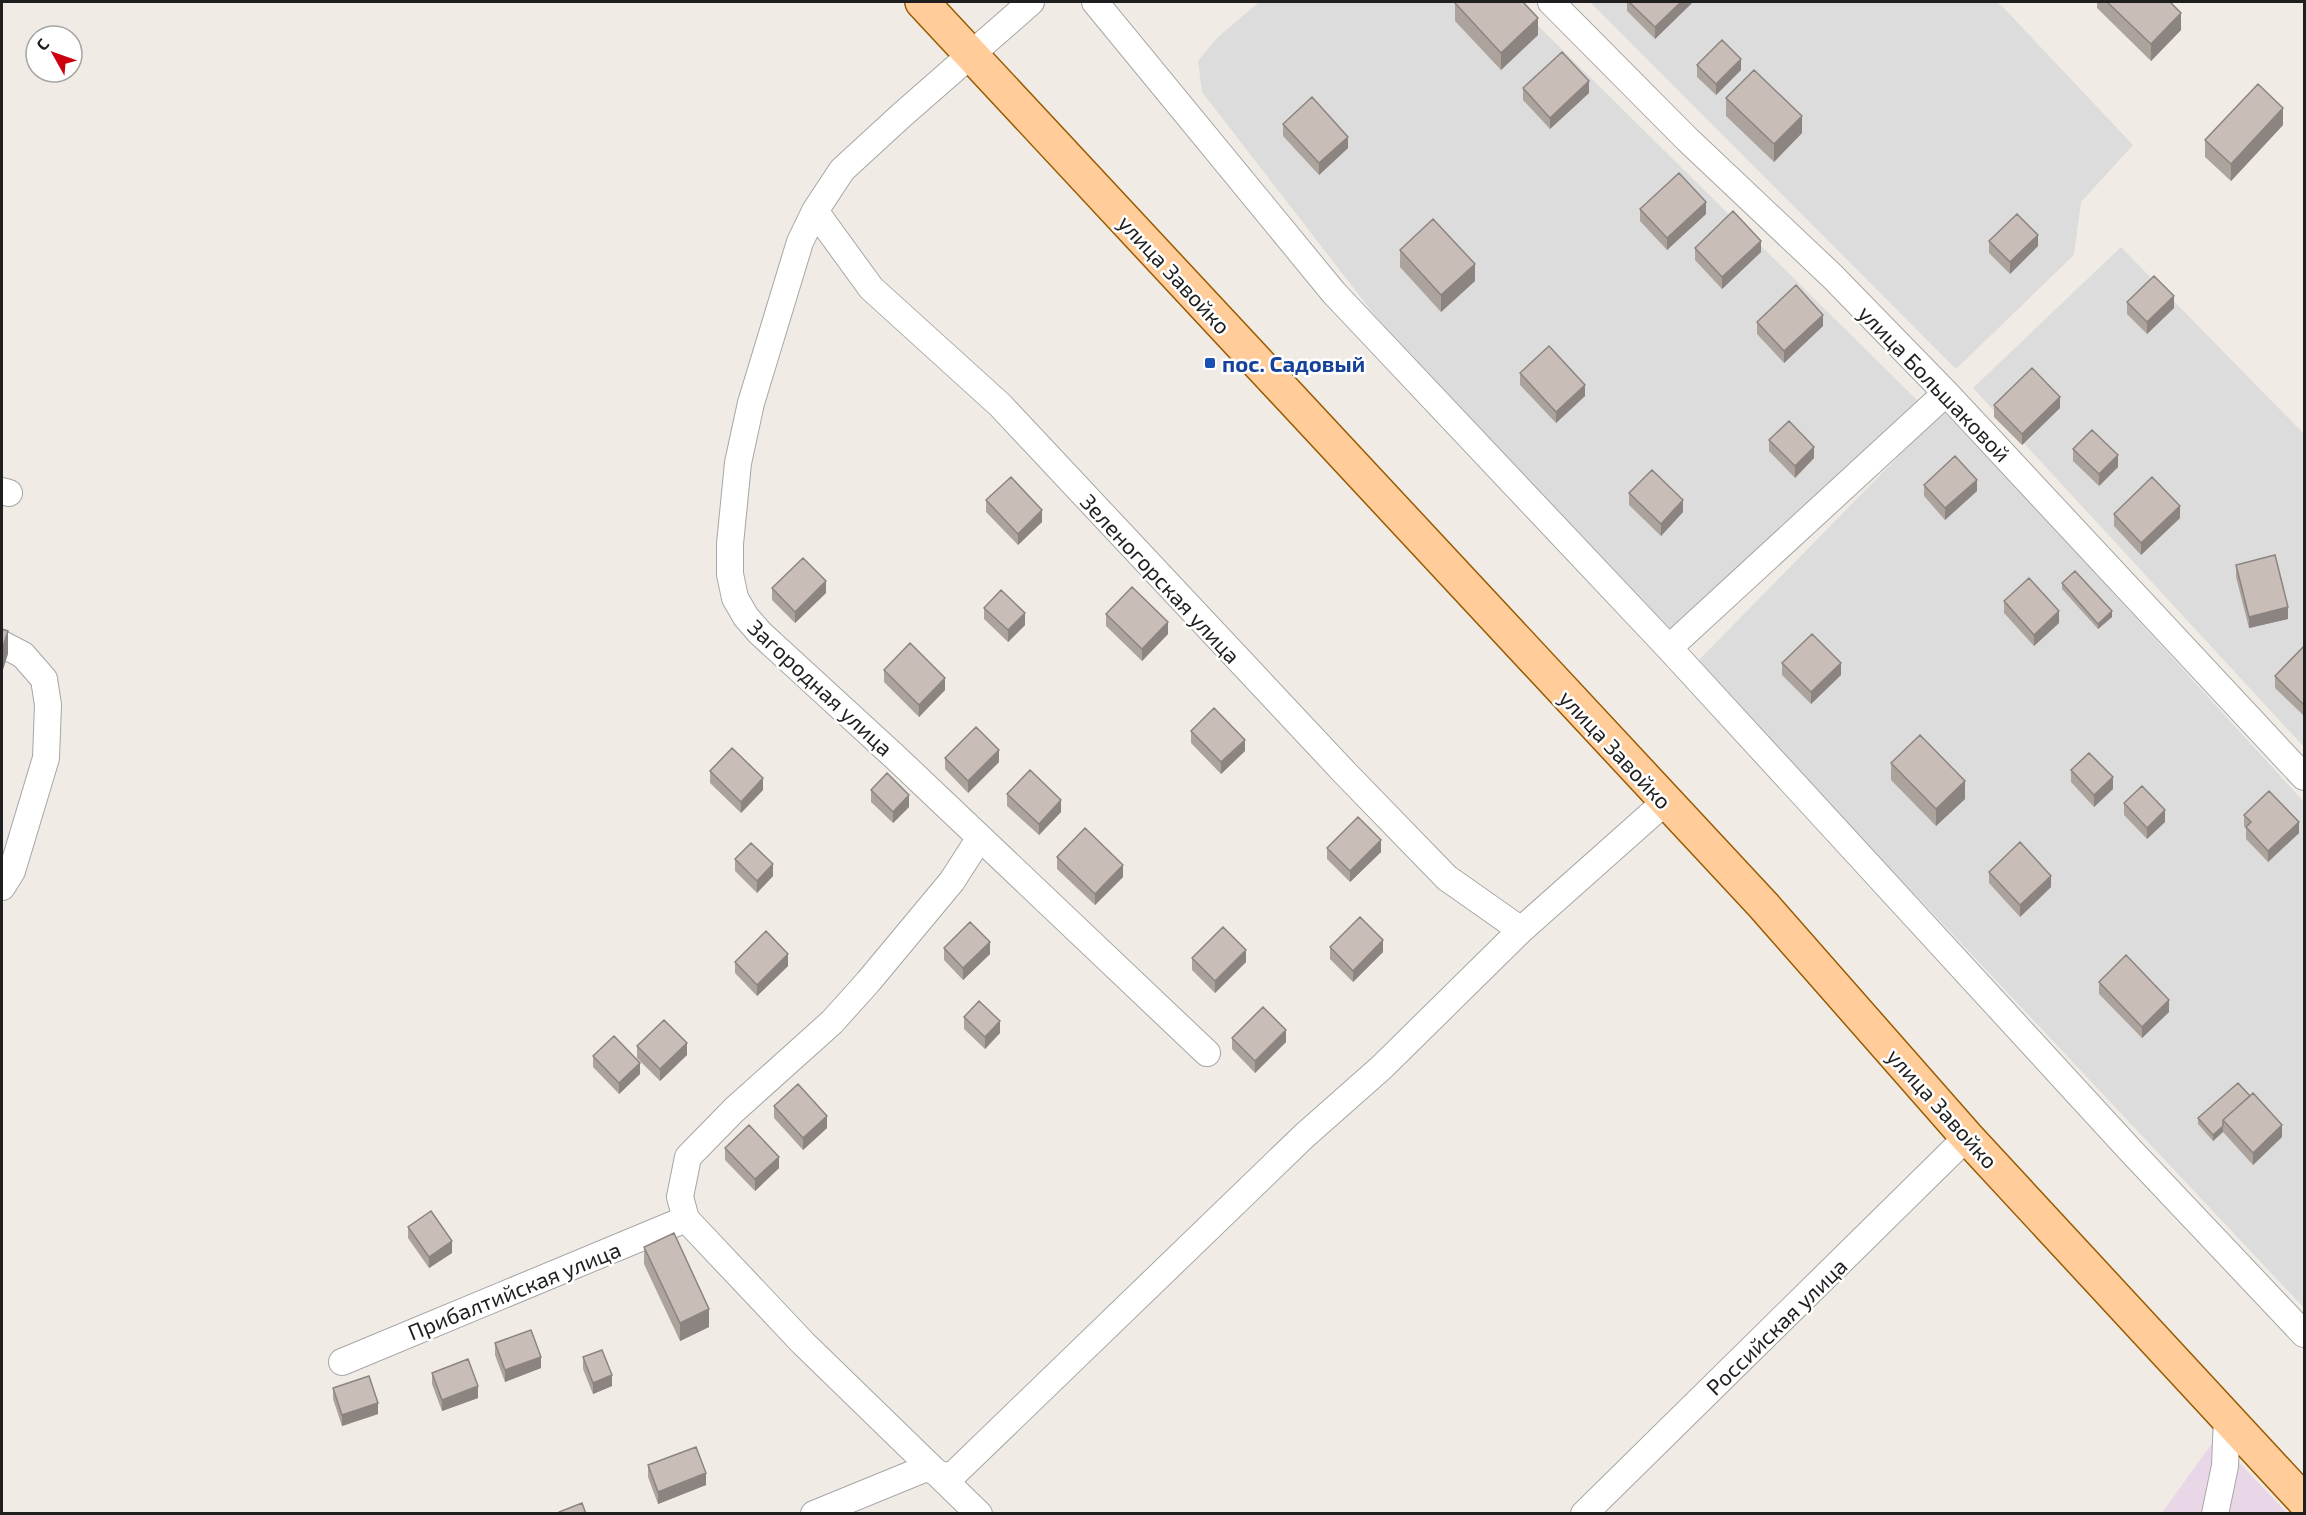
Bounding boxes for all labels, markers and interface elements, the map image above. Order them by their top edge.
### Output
north arrow [24,24,84,84]
text: С [32,34,52,54]
street label: улица Завойко [1113,209,1237,339]
street label: улица Большаковой [1853,299,2016,467]
place label: пос. Садовый [1222,350,1365,376]
marker: пос. Садовый [1203,356,1217,370]
street label: Зеленогорская улица [1075,488,1246,669]
street label: Загородная улица [743,613,899,761]
street label: улица Завойко [1554,684,1678,814]
street label: улица Завойко [1882,1043,2004,1174]
street label: Прибалтийская улица [404,1235,625,1346]
street label: Российская улица [1700,1252,1853,1401]

